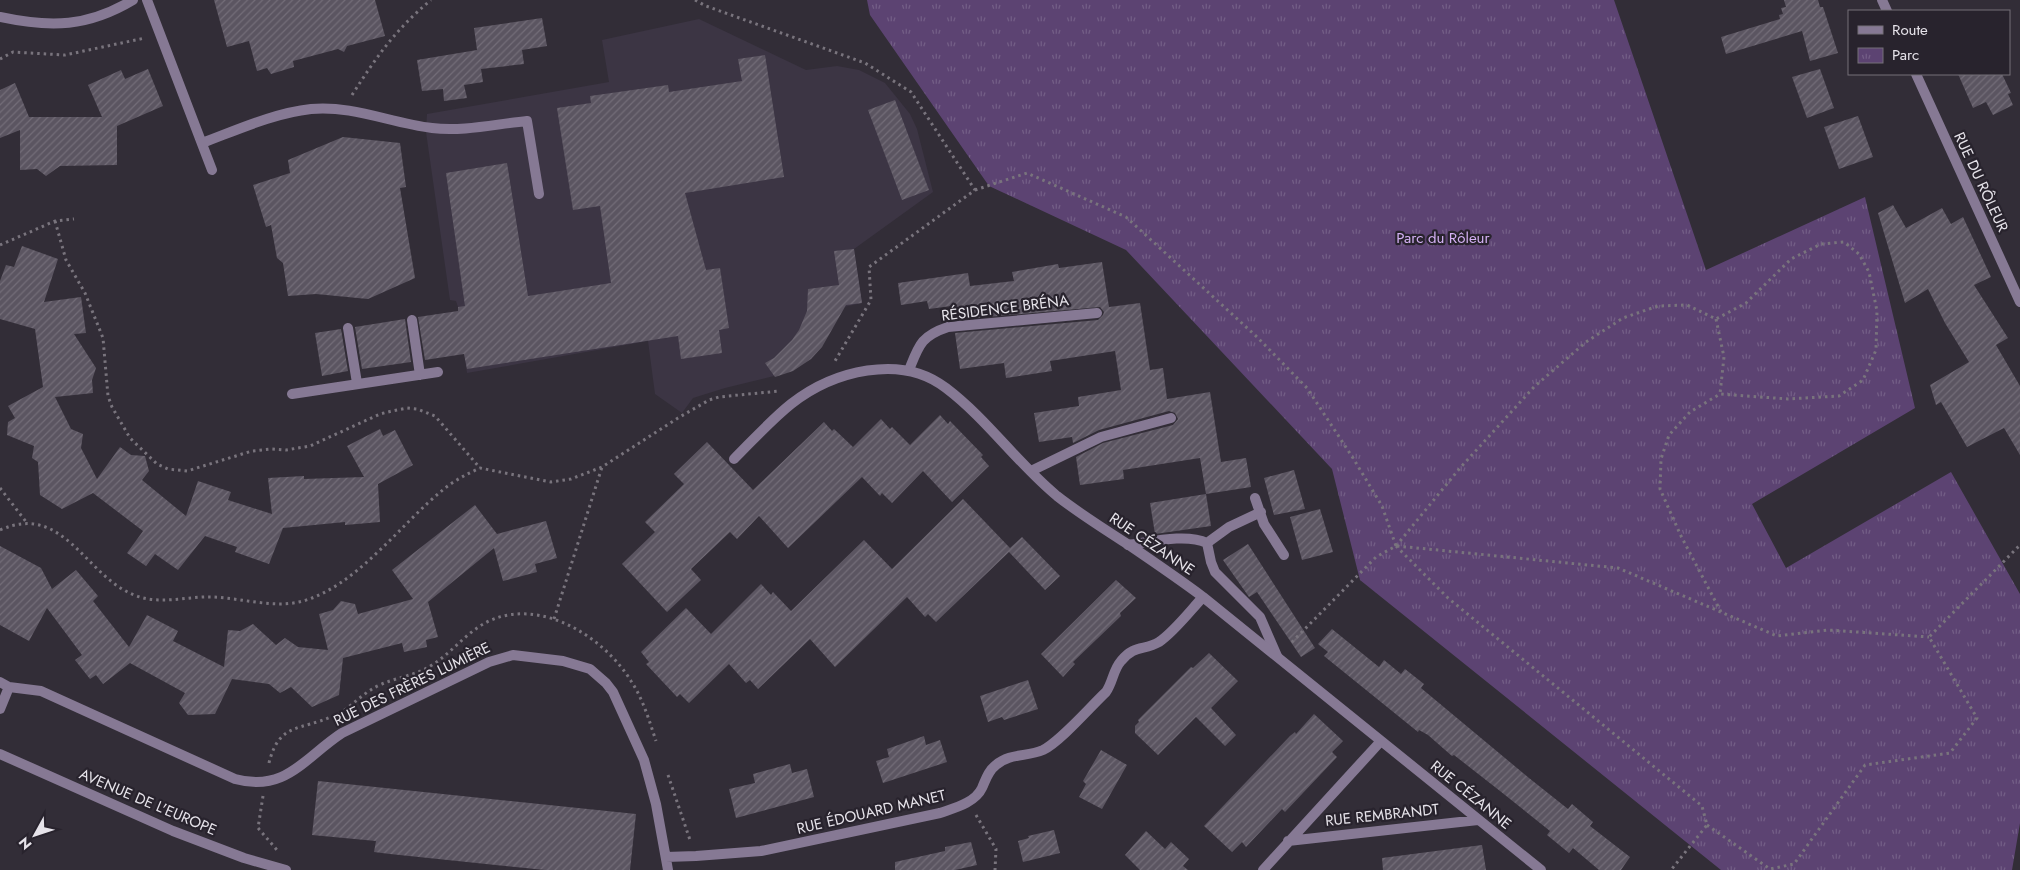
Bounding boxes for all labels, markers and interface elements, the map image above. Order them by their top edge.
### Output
legend [1848,10,2010,75]
text: Route [1892,19,1928,41]
text: Parc [1892,44,1919,66]
street label: RUE DU RÔLEUR [1948,129,2014,236]
park label: Parc du Rôleur [1396,227,1490,249]
street label: RÉSIDENCE BRÉNA [940,289,1070,327]
street label: RUE CÉZANNE [1105,507,1199,581]
street label: RUE DES FRÈRES LUMIÈRE [330,636,494,732]
street label: RUE CÉZANNE [1426,755,1516,835]
street label: AVENUE DE L'EUROPE [76,763,220,841]
street label: RUE ÉDOUARD MANET [794,784,948,840]
street label: RUE REMBRANDT [1324,798,1440,832]
north arrow [10,810,60,860]
text: N [14,833,36,854]

